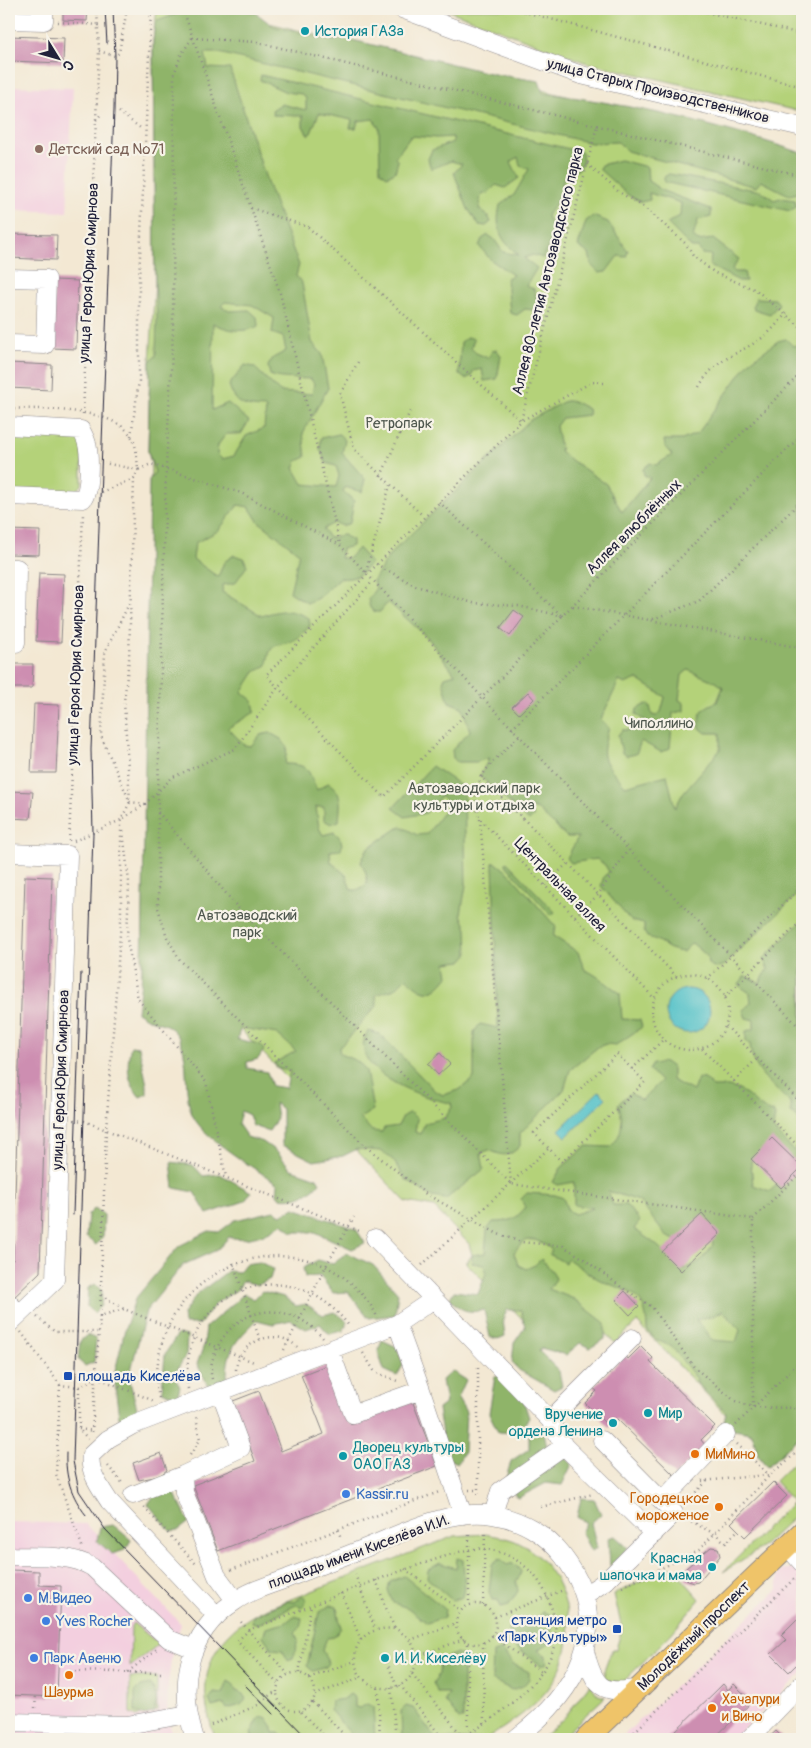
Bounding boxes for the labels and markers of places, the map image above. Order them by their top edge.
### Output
place label: История ГАЗа [315,22,404,41]
marker: История ГАЗа [299,25,311,37]
place label: Детский сад №71 [48,140,164,159]
marker: Детский сад №71 [33,143,45,155]
place label: площадь Киселёва [78,1367,201,1386]
marker: площадь Киселёва [62,1370,74,1382]
place label: Мир [658,1404,683,1423]
place label: Вручение ордена Ленина [509,1405,604,1441]
marker: Мир [642,1407,654,1419]
marker: Вручение ордена Ленина [607,1417,619,1429]
place label: Дворец культуры ОАО ГАЗ [352,1438,464,1474]
place label: МиМино [705,1445,756,1464]
marker: МиМино [689,1448,701,1460]
marker: Дворец культуры ОАО ГАЗ [337,1450,349,1462]
place label: Kassir.ru [356,1485,409,1504]
marker: Kassir.ru [340,1488,352,1500]
place label: Городецкое мороженое [630,1489,710,1525]
marker: Городецкое мороженое [713,1501,725,1513]
place label: Красная шапочка и мама [600,1549,702,1585]
marker: Красная шапочка и мама [706,1561,718,1573]
place label: М.Видео [38,1589,92,1608]
marker: М.Видео [22,1592,34,1604]
place label: станция метро «Парк Культуры» [497,1611,607,1647]
place label: Yves Rocher [55,1612,134,1631]
marker: Yves Rocher [40,1615,52,1627]
marker: станция метро «Парк Культуры» [611,1623,623,1635]
place label: Парк Авеню [44,1649,122,1668]
place label: И. И. Киселёву [395,1649,487,1668]
marker: Парк Авеню [28,1652,40,1664]
marker: И. И. Киселёву [379,1652,391,1664]
marker: Шаурма [63,1669,75,1681]
place label: Шаурма [44,1683,94,1702]
place label: Хачапури и Вино [722,1690,780,1726]
marker: Хачапури и Вино [706,1702,718,1714]

